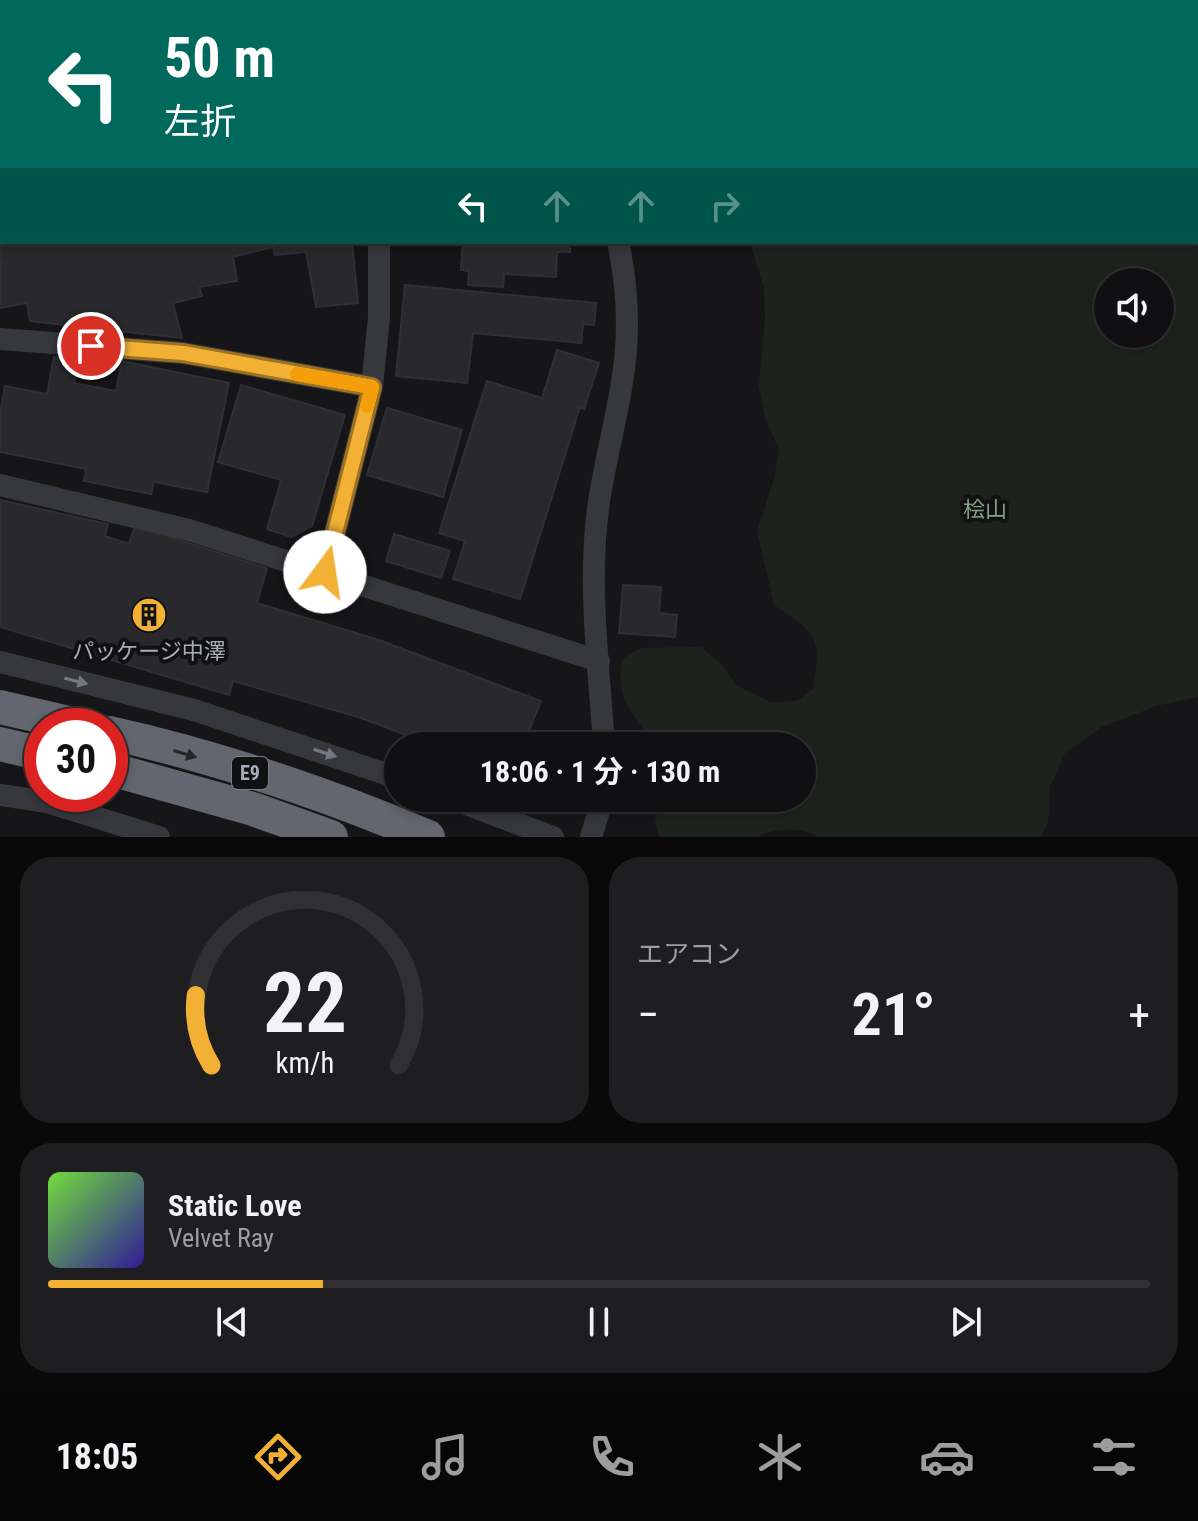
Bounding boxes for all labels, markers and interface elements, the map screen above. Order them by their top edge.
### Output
text: 50 m [164,25,275,91]
icon: left [32,32,136,136]
text: 左折 [164,101,236,143]
icon: left [451,184,495,228]
icon: ahead [535,184,579,228]
icon: ahead [619,184,663,228]
icon: right [703,184,747,228]
map controls [1094,268,1174,348]
button: sound [1094,268,1174,348]
pin [57,312,125,380]
icon: arrive [69,324,113,368]
park label: 桧山 [963,497,1007,522]
position arrow [283,530,367,614]
building icon: パッケージ中澤 [130,596,168,634]
place label: パッケージ中澤 [72,639,226,664]
one-way arrow [63,675,88,687]
speed limit sign: 30 [24,708,128,812]
one-way arrow [314,747,338,759]
one-way arrow [173,748,197,761]
text: 18:06 · 1 分 · 130 m [480,754,720,789]
road number: E9 [232,757,268,789]
text: エアコン [637,939,741,969]
text: 22 [262,955,347,1052]
text: 21° [852,979,936,1050]
text: − [637,989,659,1041]
text: + [1128,989,1150,1041]
text: km/h [275,1046,334,1080]
text: Static Love [168,1188,302,1223]
text: Velvet Ray [168,1223,274,1253]
icon: previous [210,1300,254,1344]
icon: pause [577,1300,621,1344]
icon: next [944,1300,988,1344]
icon: directions [250,1429,306,1485]
icon: music [417,1429,473,1485]
icon: phone [584,1429,640,1485]
icon: climate [752,1429,808,1485]
icon: car [919,1429,975,1485]
icon: filters [1086,1429,1142,1485]
text: 18:05 [56,1436,138,1478]

